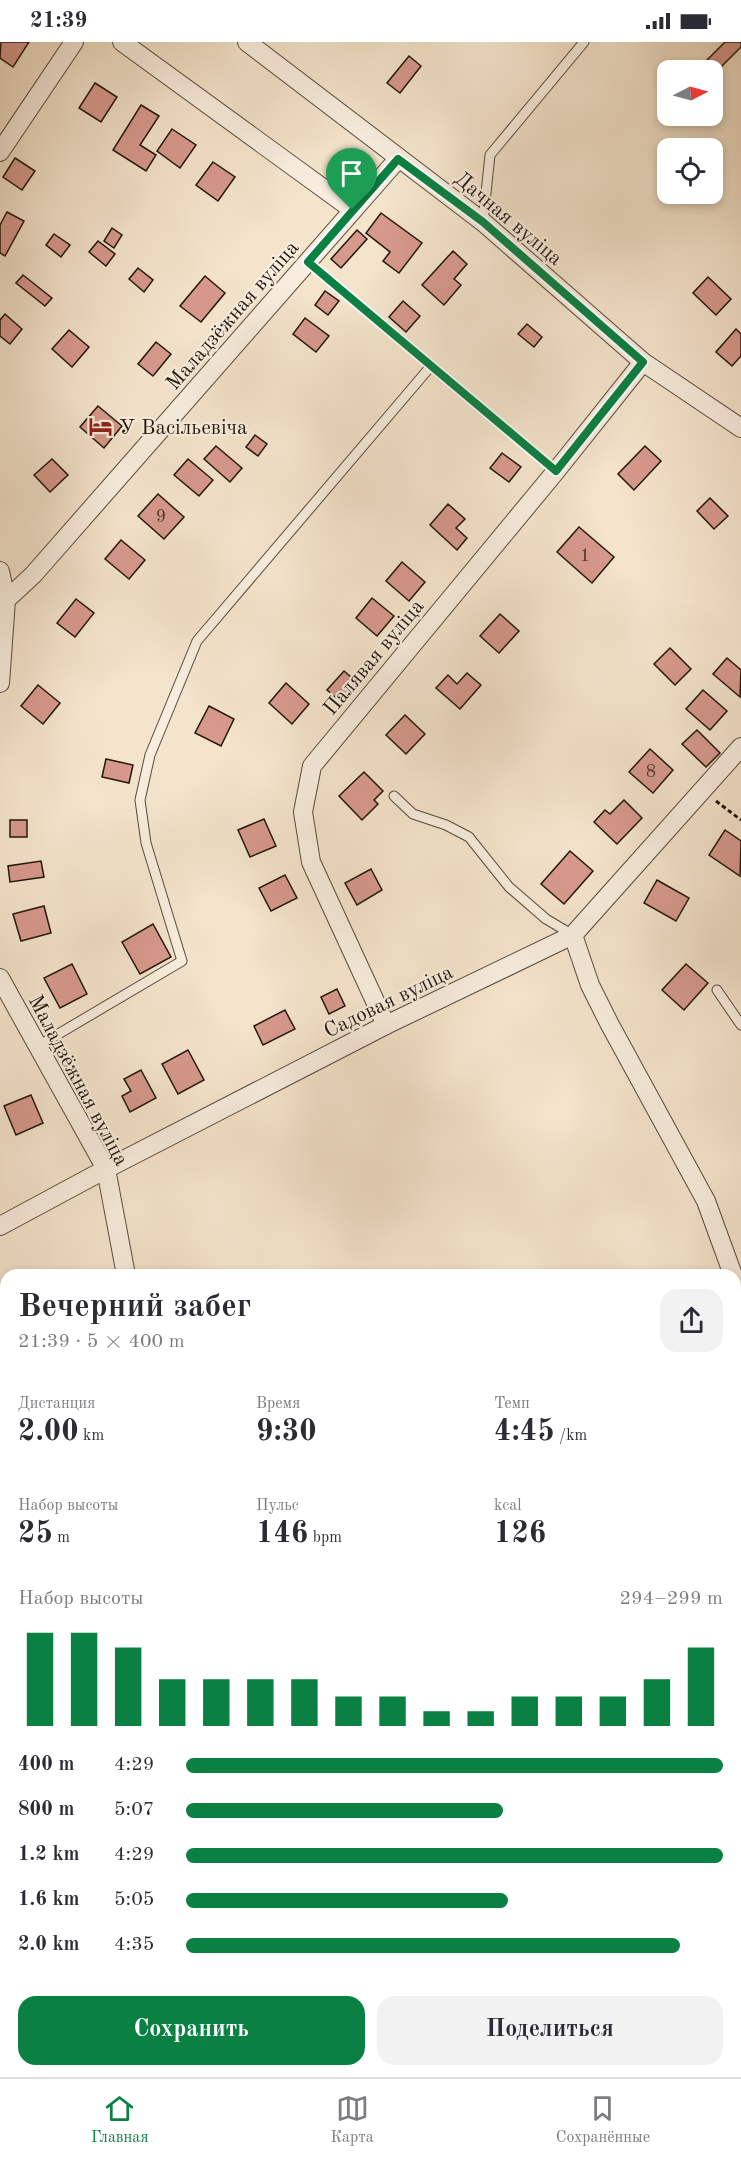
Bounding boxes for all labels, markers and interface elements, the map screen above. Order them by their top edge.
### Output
text: 21:39 [30,10,87,32]
north arrow [657,60,723,126]
map controls [657,60,723,204]
button: locate [657,138,723,204]
pin [326,148,377,210]
icon: arrive [335,157,368,190]
street label: Дачная вуліца [450,168,566,270]
street label: Маладзёжная вуліца [163,237,303,395]
hotel icon: У Васільевіча [88,414,114,440]
place label: У Васільевіча [119,418,247,439]
house number: 9 [156,508,166,526]
house number: 1 [580,547,590,565]
street label: Палявая вуліца [320,596,428,720]
house number: 8 [646,763,656,781]
street label: Садовая вуліца [321,962,456,1043]
street label: Маладзёжная вуліца [24,992,132,1169]
button: share [660,1289,723,1352]
text: Вечерний забег [18,1291,251,1324]
text: 21:39 · 5 × 400 m [18,1332,185,1352]
text: Дистанция [18,1396,95,1412]
text: Время [256,1396,300,1412]
text: Темп [494,1396,530,1412]
text: 2.00 [18,1417,79,1447]
text: 9:30 [256,1417,317,1447]
text: 4:45 [494,1417,555,1447]
text: km [79,1428,104,1444]
text: /km [555,1428,587,1444]
text: Набор высоты [18,1498,118,1514]
text: Пульс [256,1498,299,1514]
text: kcal [494,1498,522,1514]
text: 25 [18,1519,53,1549]
text: 146 [256,1519,308,1549]
text: 126 [494,1519,546,1549]
text: m [53,1530,70,1546]
text: bpm [308,1530,342,1546]
text: Набор высоты [18,1589,144,1609]
text: 294–299 m [620,1589,723,1609]
text: 400 m [18,1755,74,1775]
text: 4:29 [114,1755,154,1775]
text: 800 m [18,1800,74,1820]
text: 5:07 [114,1800,154,1820]
text: 1.2 km [18,1845,80,1865]
text: 4:29 [114,1845,154,1865]
text: 1.6 km [18,1890,80,1910]
text: 5:05 [114,1890,154,1910]
text: 2.0 km [18,1935,80,1955]
text: 4:35 [114,1935,154,1955]
button: Сохранить [18,1996,365,2065]
button: Поделиться [377,1996,723,2065]
tab: Главная [91,2092,148,2148]
tab: Карта [330,2092,374,2148]
tab: Сохранённые [556,2092,650,2148]

